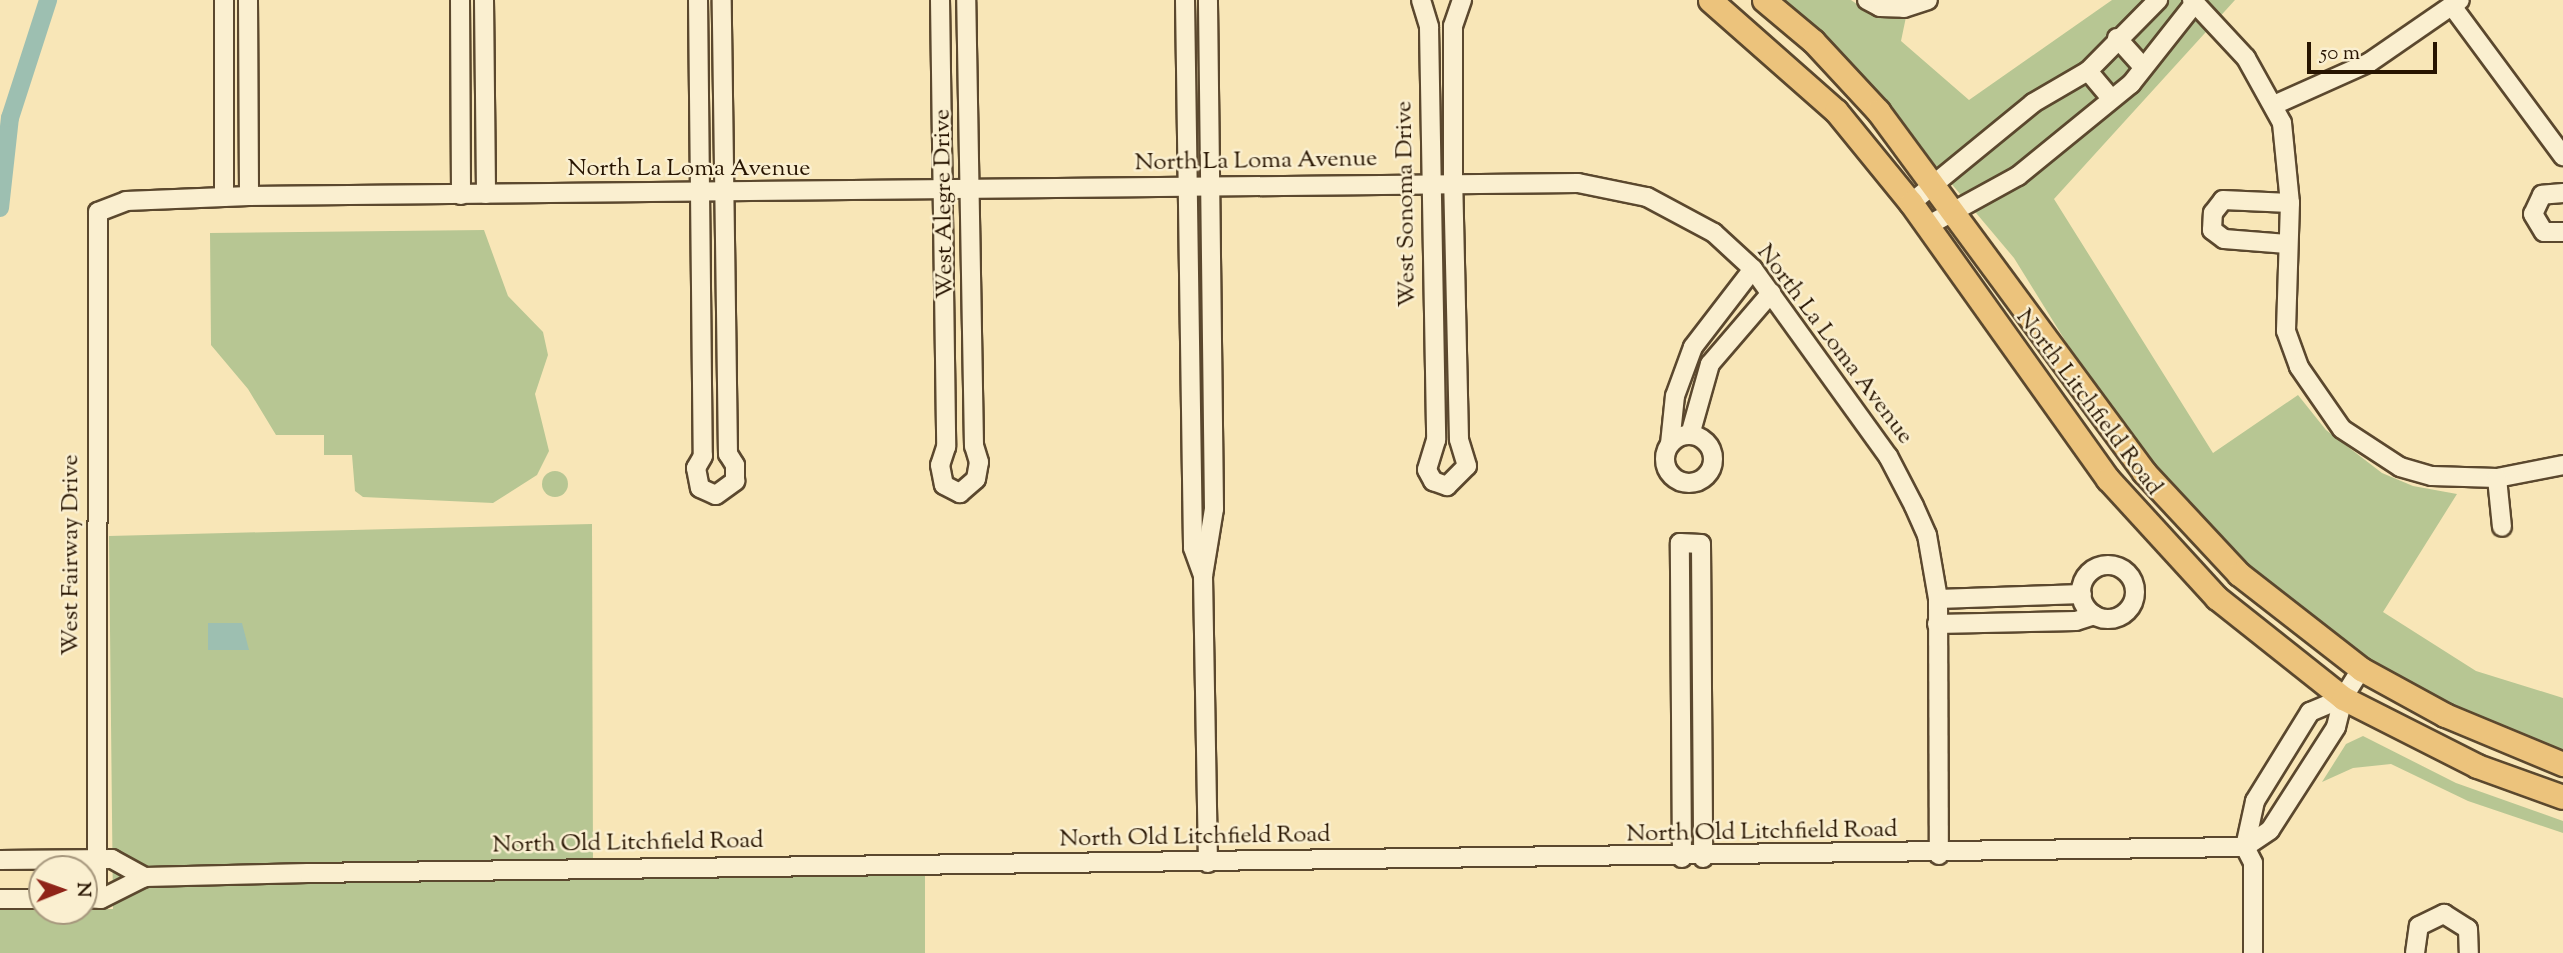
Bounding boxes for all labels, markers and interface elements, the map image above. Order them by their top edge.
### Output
scale bar [2311,28,2440,72]
text: 50 m [2320,39,2360,69]
street label: West Sonoma Drive [1391,101,1423,307]
street label: West Alegre Drive [929,109,961,299]
street label: North La Loma Avenue [1134,145,1378,179]
street label: North La Loma Avenue [568,156,810,184]
street label: North La Loma Avenue [1749,239,1919,451]
street label: North Litchfield Road [2009,304,2167,502]
street label: West Fairway Drive [58,454,86,656]
street label: North Old Litchfield Road [1626,816,1898,850]
street label: North Old Litchfield Road [1059,821,1331,855]
street label: North Old Litchfield Road [492,827,764,861]
north arrow [28,855,98,925]
text: N [69,882,96,897]

